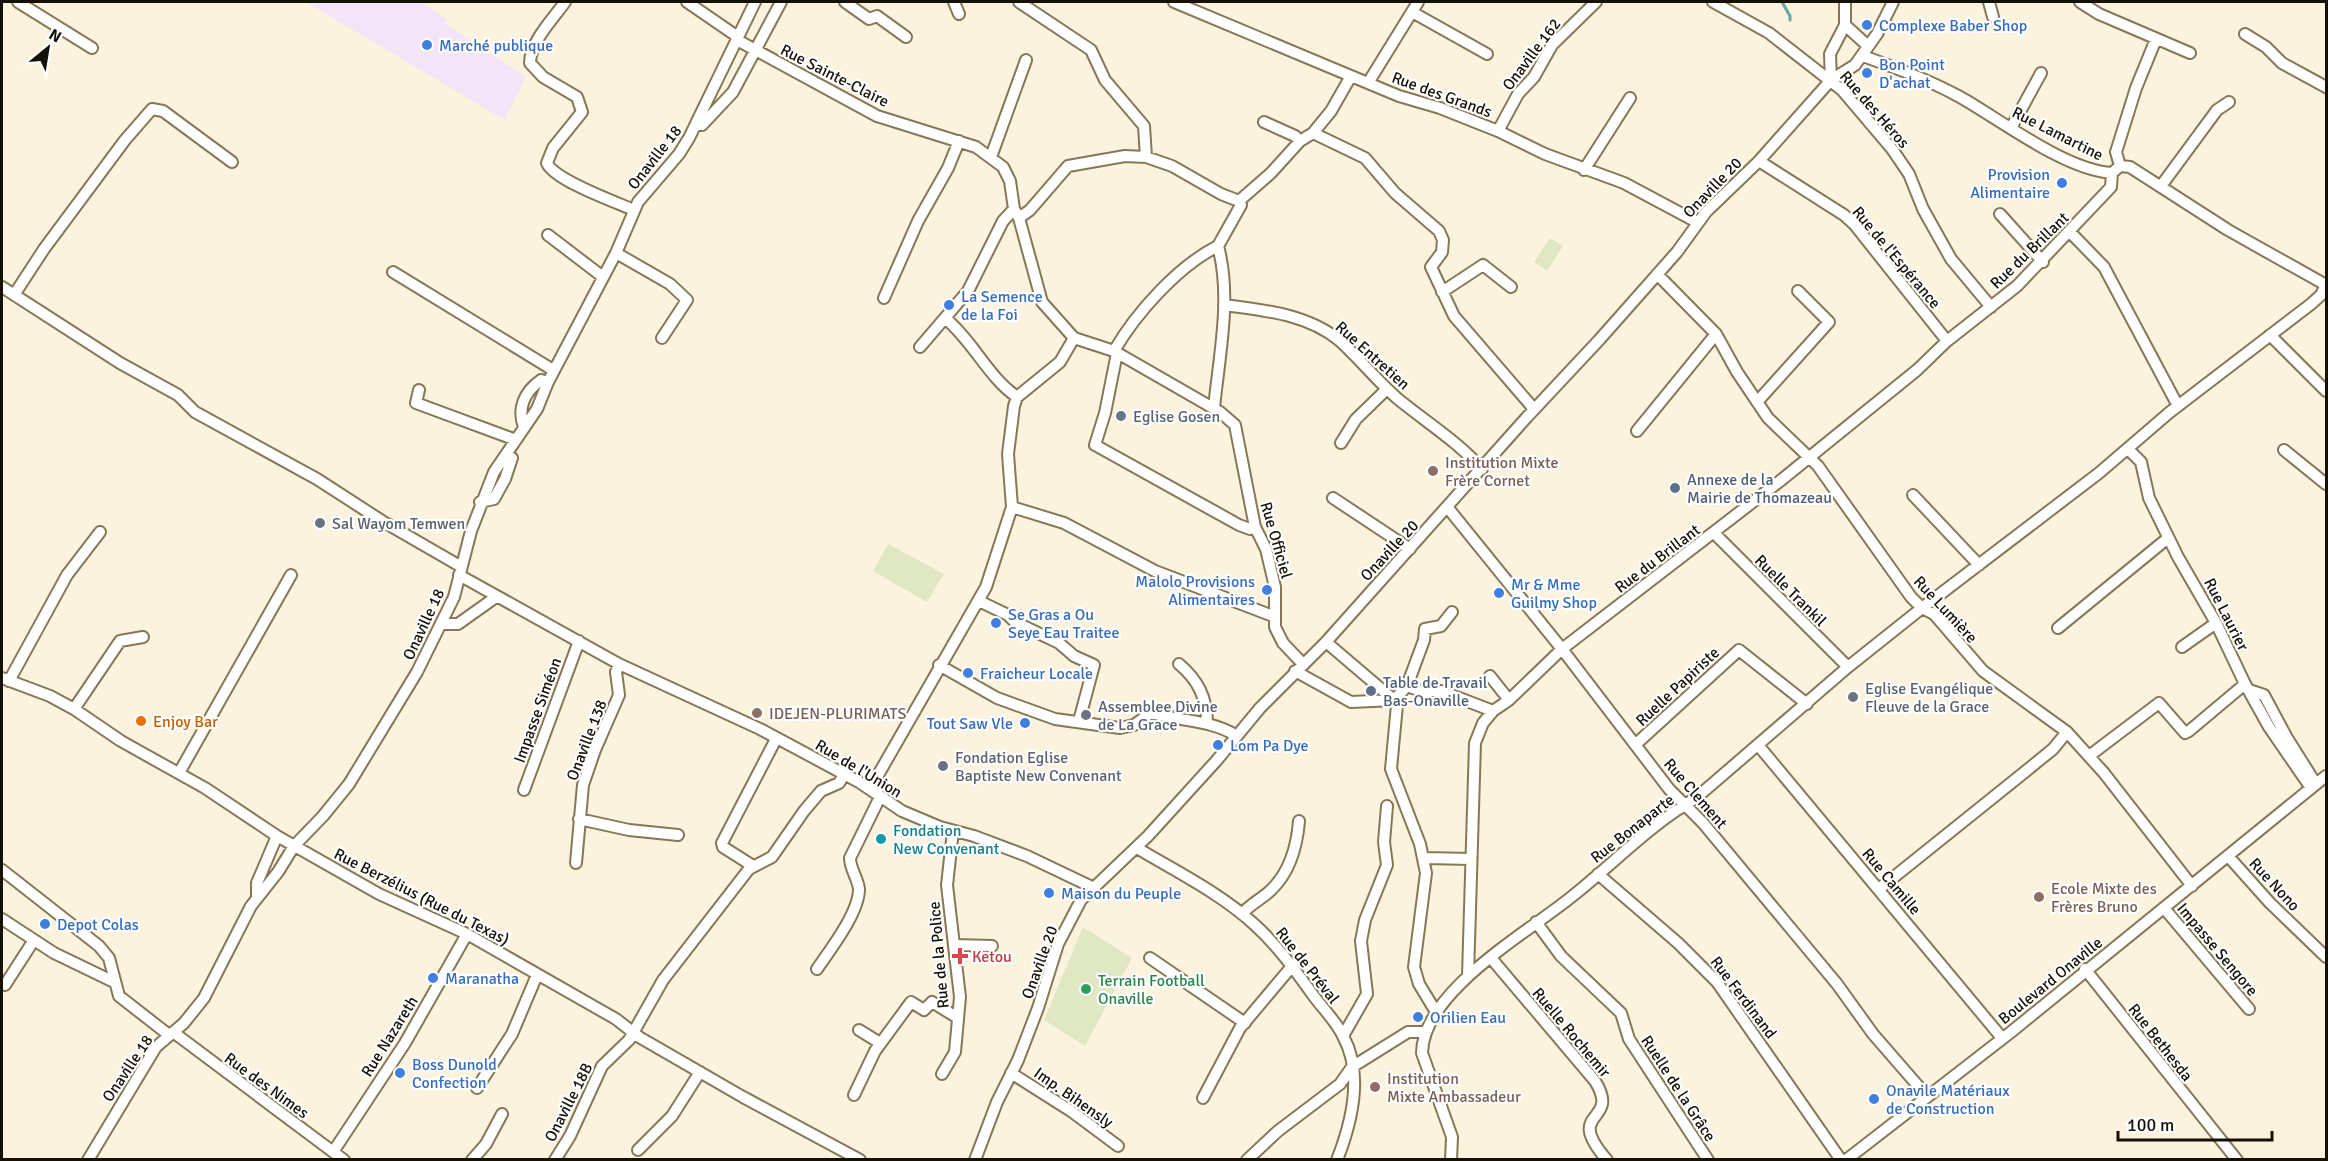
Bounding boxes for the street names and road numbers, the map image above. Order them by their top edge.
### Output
street label: Onaville 162 [1498,15,1565,95]
street label: Rue Sainte-Claire [777,40,892,112]
street label: Rue des Héros [1835,67,1913,153]
street label: Rue des Grands [1389,68,1494,122]
street label: Rue Lamartine [2009,102,2106,165]
street label: Onaville 18 [623,121,686,194]
street label: Onaville 20 [1679,153,1746,222]
street label: Rue de l'Espérance [1848,202,1945,313]
street label: Rue du Brillant [1986,208,2074,293]
street label: Rue Entretien [1331,317,1414,394]
street label: Rue Officiel [1256,500,1297,581]
street label: Onaville 20 [1356,516,1423,585]
street label: Rue du Brillant [1611,520,1705,597]
street label: Ruelle Trankil [1750,551,1831,631]
street label: Rue Lumière [1909,572,1982,648]
street label: Rue Laurier [2199,575,2253,654]
street label: Onaville 18 [399,586,449,663]
street label: Ruelle Papiriste [1632,643,1724,731]
street label: Impasse Siméon [510,655,566,766]
street label: Onaville 138 [562,697,612,784]
street label: Rue de l'Union [811,735,906,803]
street label: Rue Clement [1659,754,1732,833]
street label: Rue Bonaparte [1587,790,1678,868]
street label: Rue Berzélius (Rue du Texas) [331,844,513,950]
street label: Rue Camille [1857,844,1925,919]
street label: Rue Nono [2245,854,2304,916]
street label: Impasse Sengore [2172,899,2262,1000]
street label: Rue de la Police [924,901,954,1009]
street label: Onaville 20 [1017,923,1062,1002]
street label: Rue de Préval [1271,923,1344,1008]
street label: Boulevard Onaville [1995,933,2107,1029]
street label: Rue Ferdinand [1706,952,1781,1043]
street label: Ruelle Rochemir [1528,983,1615,1082]
street label: Rue Nazareth [357,992,423,1081]
street label: Rue Bethesda [2124,1000,2197,1085]
street label: Onaville 18 [98,1031,157,1106]
street label: Ruelle de la Grâce [1636,1032,1720,1145]
street label: Rue des Nimes [220,1048,313,1123]
street label: Onaville 18B [540,1060,597,1145]
street label: Imp. Bihensly [1030,1063,1117,1133]

